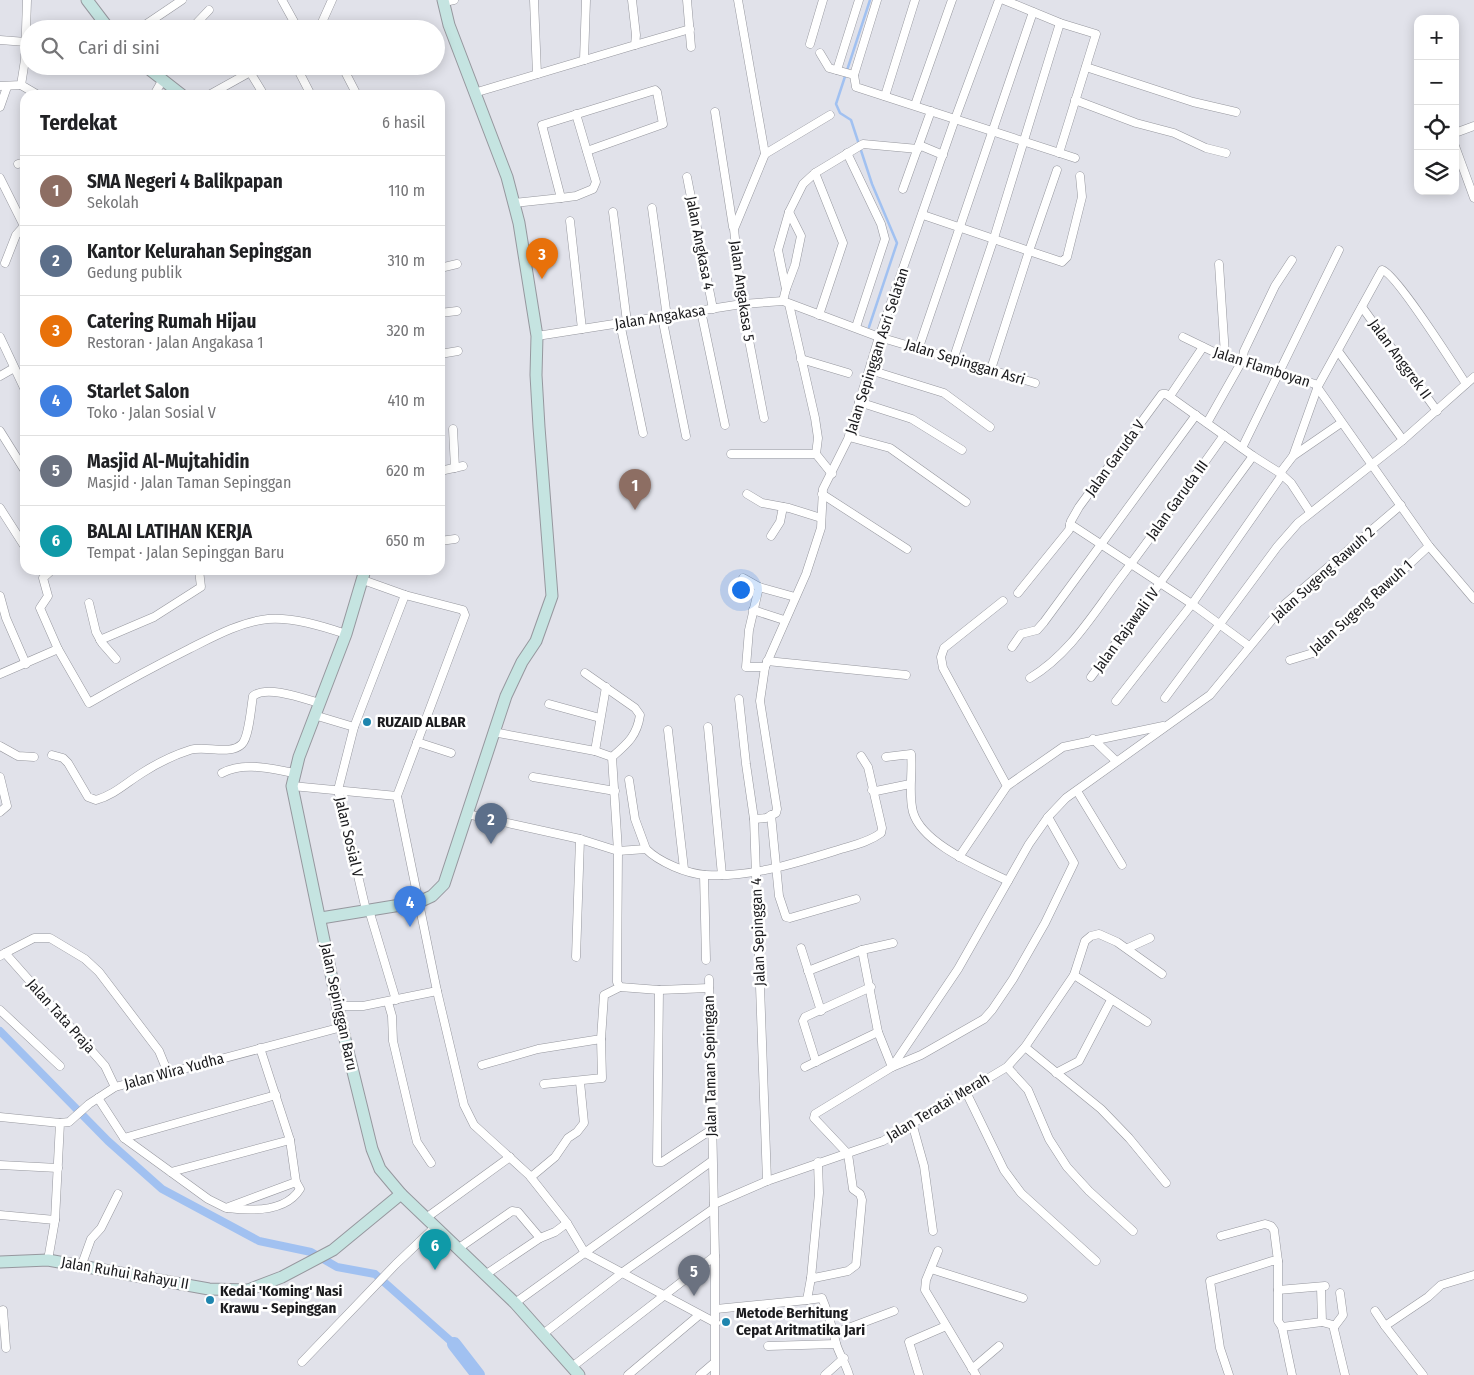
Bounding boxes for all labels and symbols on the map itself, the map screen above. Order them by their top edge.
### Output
street label: Jalan Angkasa 4 [682,195,718,291]
pin: 3 [526,238,558,279]
street label: Jalan Angakasa 5 [726,239,758,343]
street label: Jalan Sepinggan Asri Selatan [842,265,912,437]
street label: Jalan Angakasa [613,301,707,333]
street label: Jalan Anggrek II [1365,315,1435,403]
street label: Jalan Sepinggan Asri [903,335,1027,389]
street label: Jalan Flamboyan [1211,343,1313,391]
street label: Jalan Garuda V [1081,416,1149,500]
street label: Jalan Garuda III [1142,457,1212,543]
pin: 1 [619,469,651,510]
street label: Jalan Sugeng Rawuh 2 [1268,523,1379,625]
street label: Jalan Sugeng Rawuh 1 [1306,556,1416,658]
your location [728,577,754,603]
street label: Jalan Rajawali IV [1089,584,1163,676]
place label: RUZAID ALBAR [377,713,466,731]
marker: RUZAID ALBAR [361,716,373,728]
street label: Jalan Sosial V [331,795,367,879]
pin: 2 [475,803,507,844]
street label: Jalan Sepinggan 4 [747,878,769,986]
pin: 4 [394,886,426,927]
street label: Jalan Sepinggan Baru [317,942,361,1072]
street label: Jalan Tata Praja [23,975,99,1057]
street label: Jalan Taman Sepinggan [700,995,720,1137]
street label: Jalan Wira Yudha [122,1049,226,1093]
street label: Jalan Teratai Merah [883,1069,993,1145]
pin: 6 [419,1229,451,1270]
street label: Jalan Ruhui Rahayu II [60,1253,190,1293]
pin: 5 [678,1255,710,1296]
place label: Kedai 'Koming' Nasi Krawu - Sepinggan [220,1282,343,1317]
marker: Kedai 'Koming' Nasi Krawu - Sepinggan [204,1294,216,1306]
place label: Metode Berhitung Cepat Aritmatika Jari [736,1304,865,1339]
marker: Metode Berhitung Cepat Aritmatika Jari [720,1316,732,1328]

